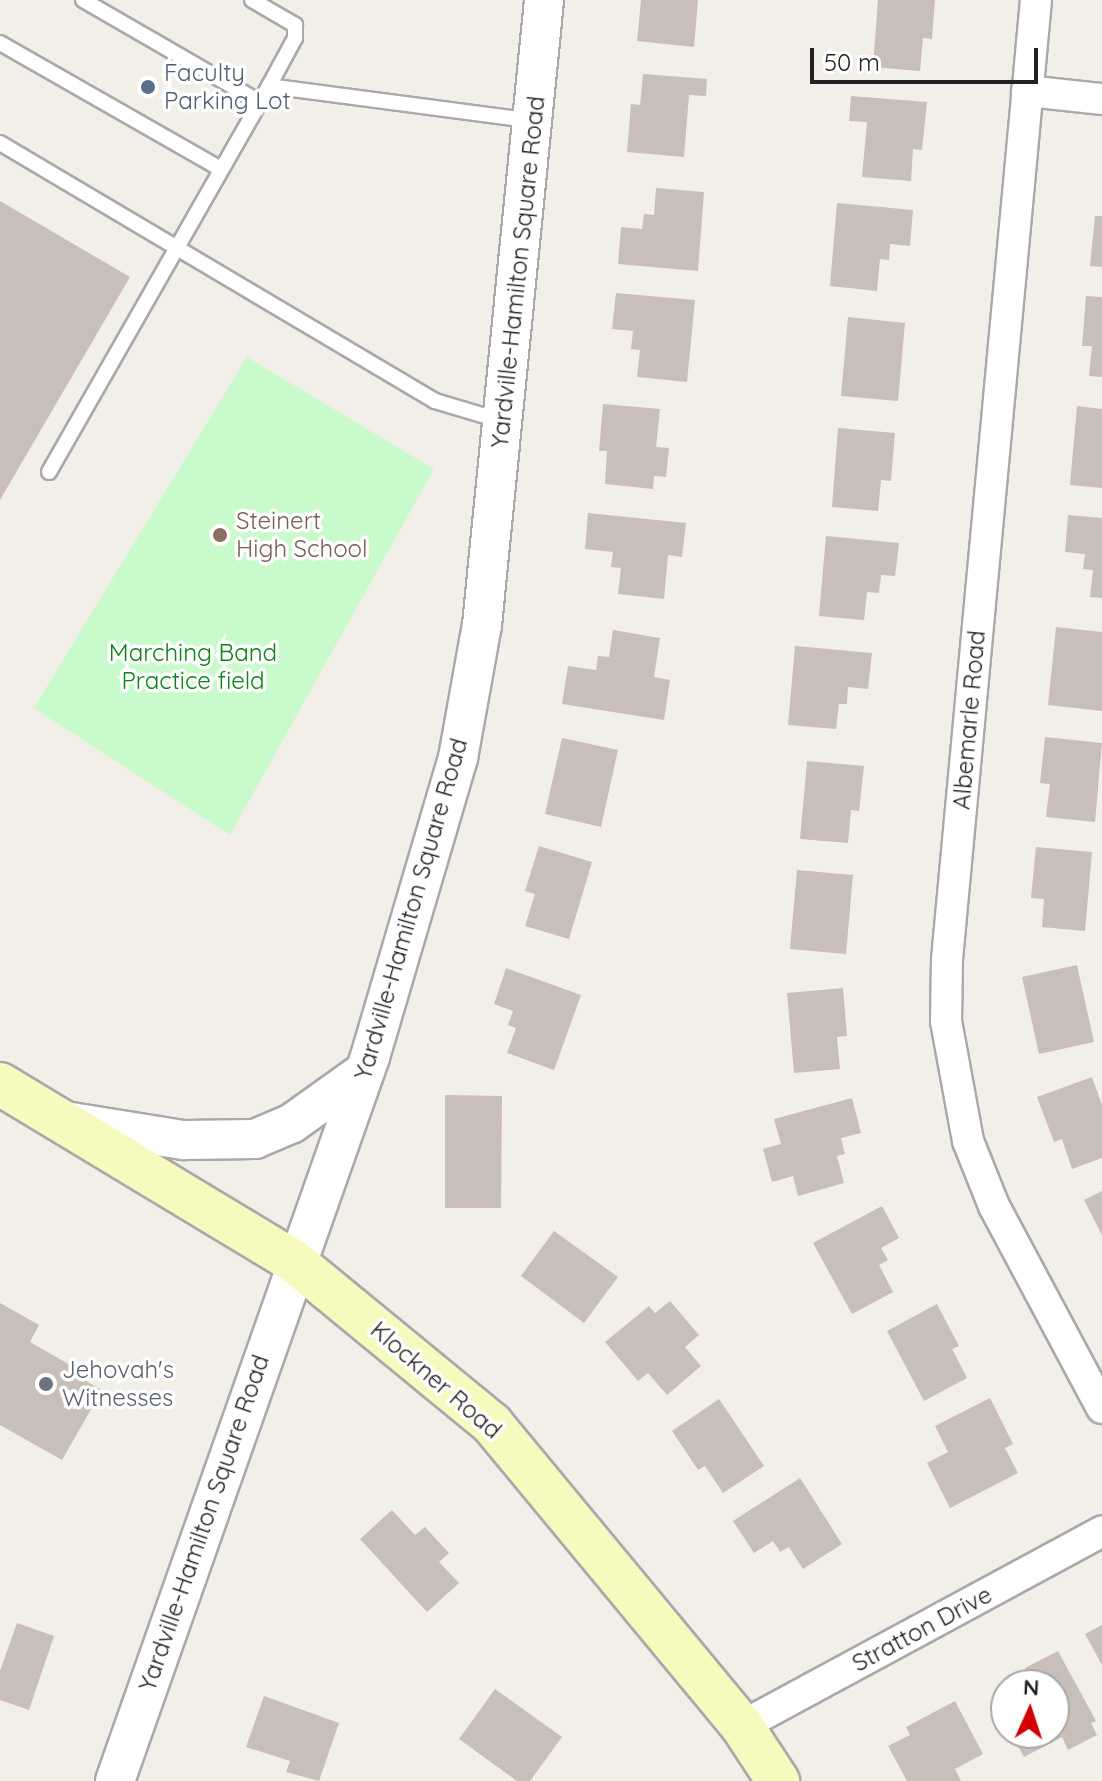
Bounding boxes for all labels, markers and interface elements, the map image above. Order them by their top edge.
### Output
scale bar [814,32,1042,82]
text: 50 m [824,47,880,77]
place label: Faculty Parking Lot [164,59,291,115]
marker: Faculty Parking Lot [139,78,157,96]
street label: Yardville-Hamilton Square Road [485,95,551,449]
place label: Steinert High School [236,507,368,563]
marker: Steinert High School [211,526,229,544]
street label: Albemarle Road [947,629,991,811]
park label: Marching Band Practice field [109,639,277,695]
street label: Yardville-Hamilton Square Road [348,735,474,1083]
street label: Klockner Road [365,1315,507,1445]
street label: Yardville-Hamilton Square Road [133,1351,275,1695]
place label: Jehovah's Witnesses [62,1356,174,1412]
marker: Jehovah's Witnesses [37,1375,55,1393]
street label: Stratton Drive [847,1580,997,1678]
north arrow [990,1669,1070,1749]
text: N [1022,1673,1040,1701]

